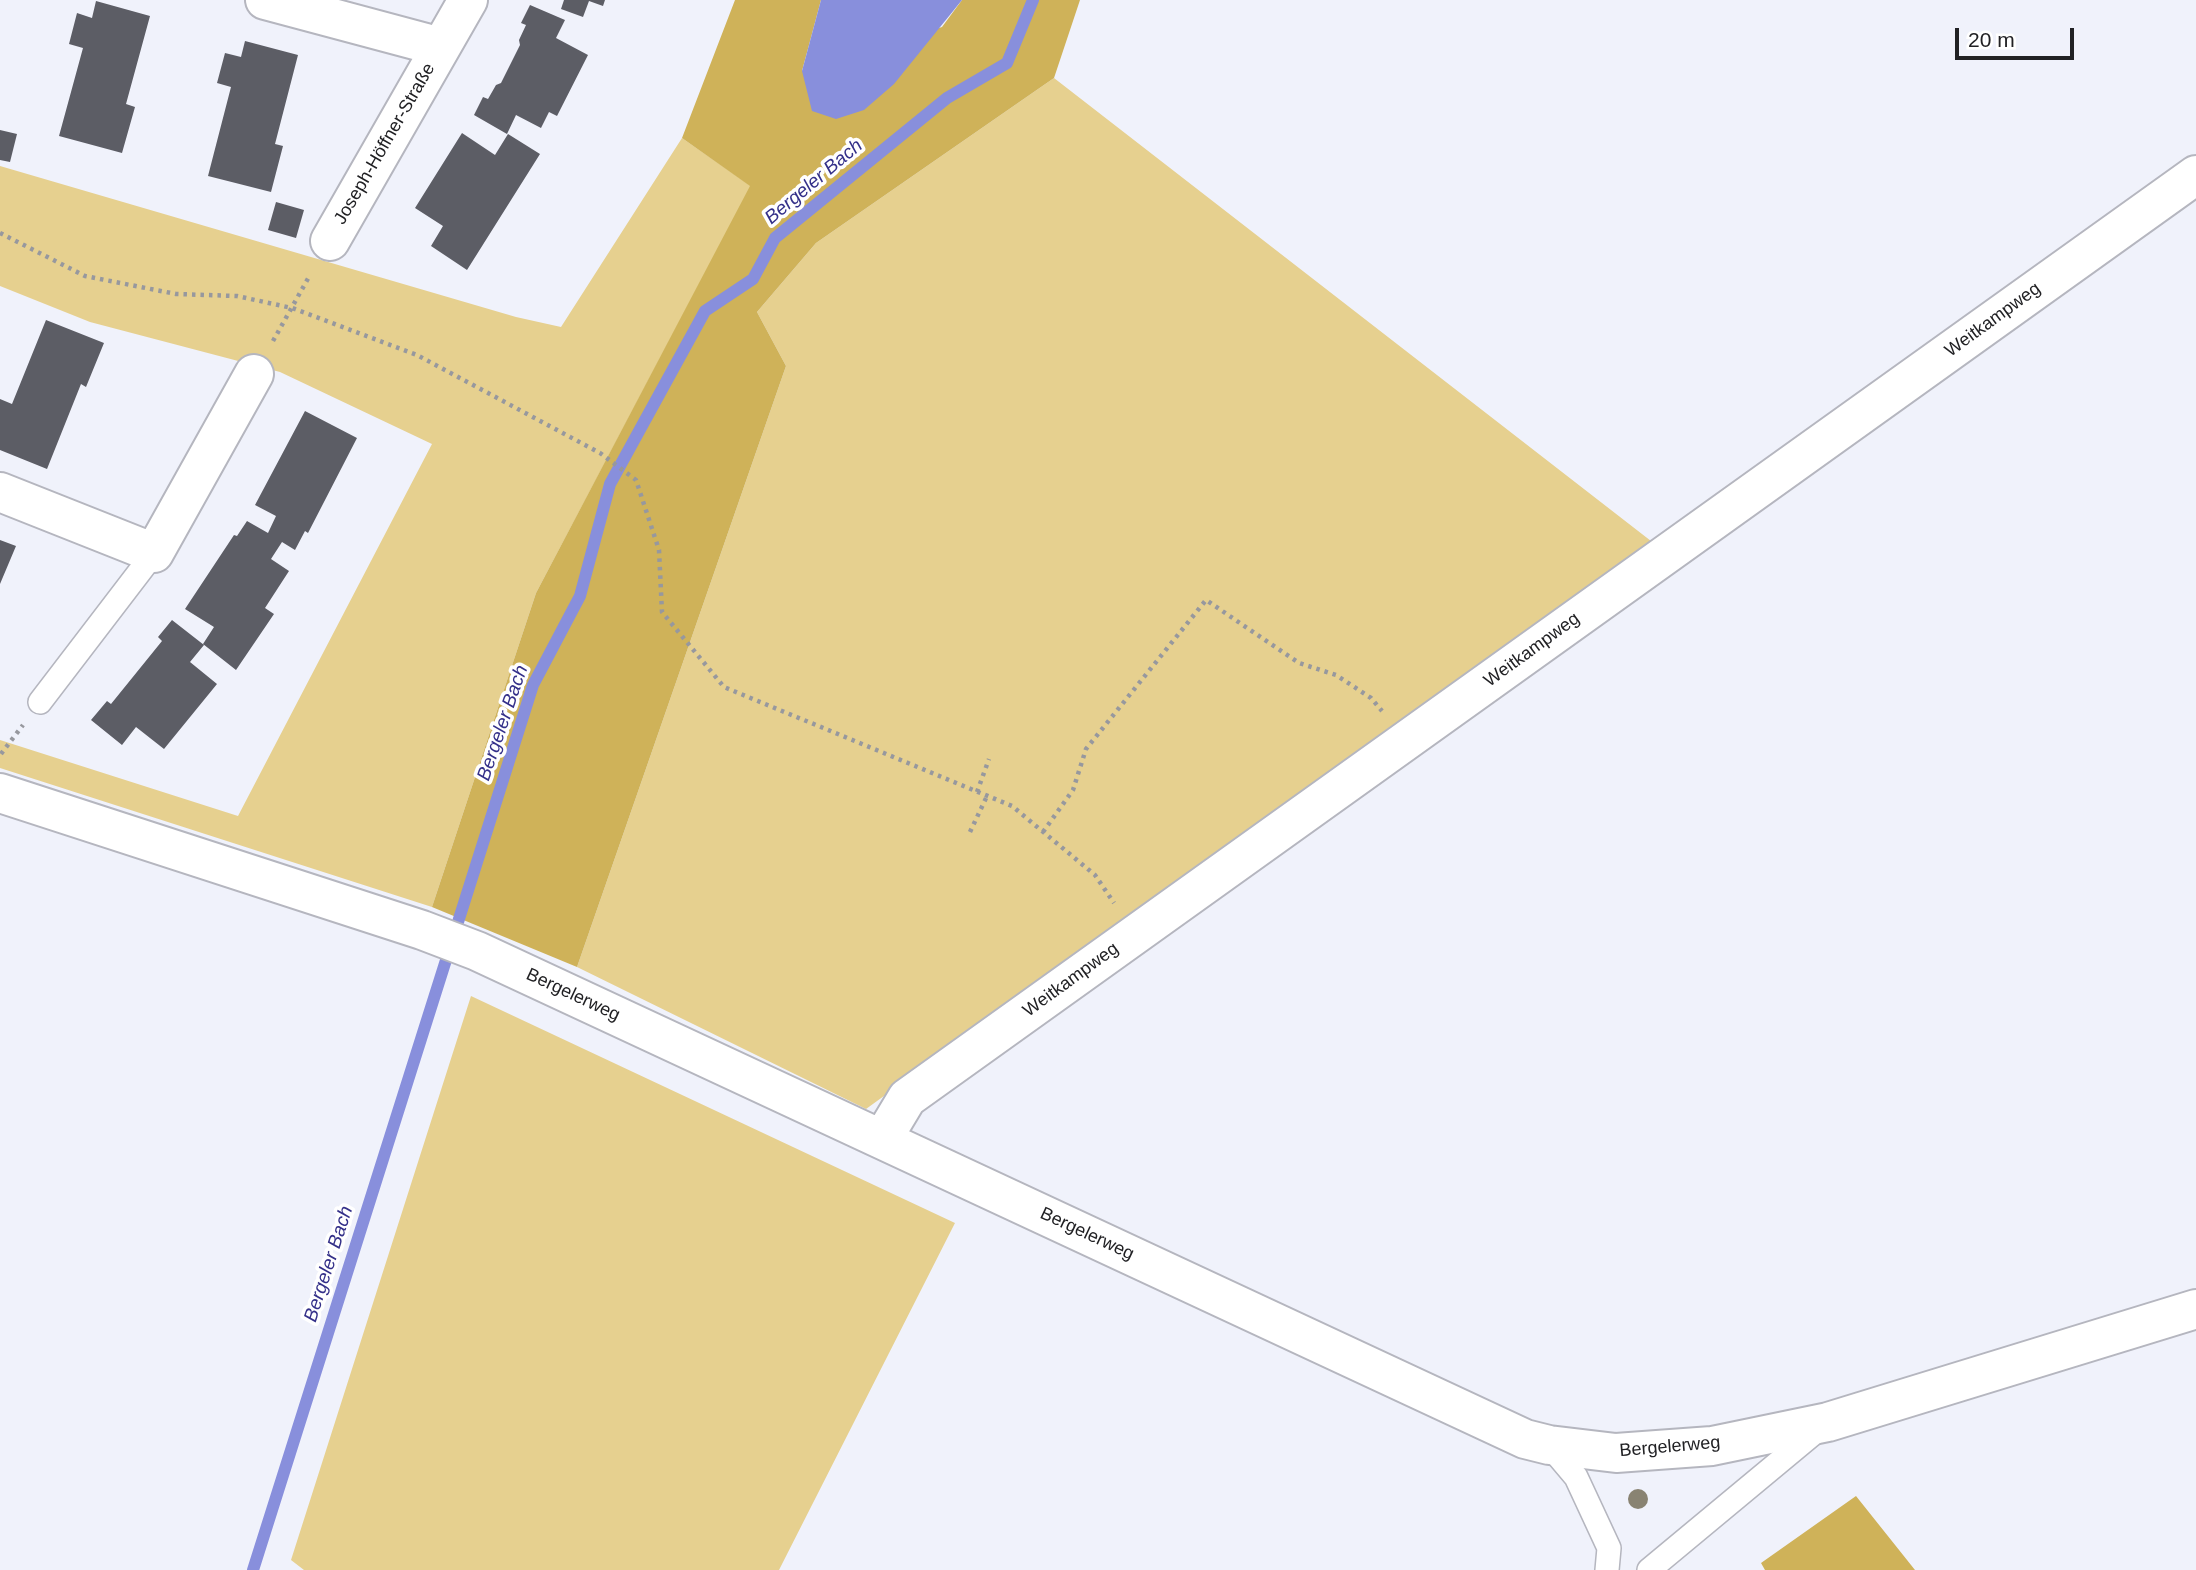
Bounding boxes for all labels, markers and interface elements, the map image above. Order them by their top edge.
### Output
scale bar [1958,14,2077,58]
text: 20 m [1968,28,2015,51]
street label: Joseph-Höffner-Straße [330,59,440,229]
water label: Bergeler Bach [761,135,867,229]
street label: Weitkampweg [1941,278,2045,362]
street label: Weitkampweg [1480,608,1584,692]
water label: Bergeler Bach [473,662,533,784]
street label: Weitkampweg [1019,938,1123,1022]
street label: Bergelerweg [523,964,623,1026]
water label: Bergeler Bach [300,1203,358,1325]
street label: Bergelerweg [1037,1203,1137,1265]
street label: Bergelerweg [1619,1432,1721,1462]

